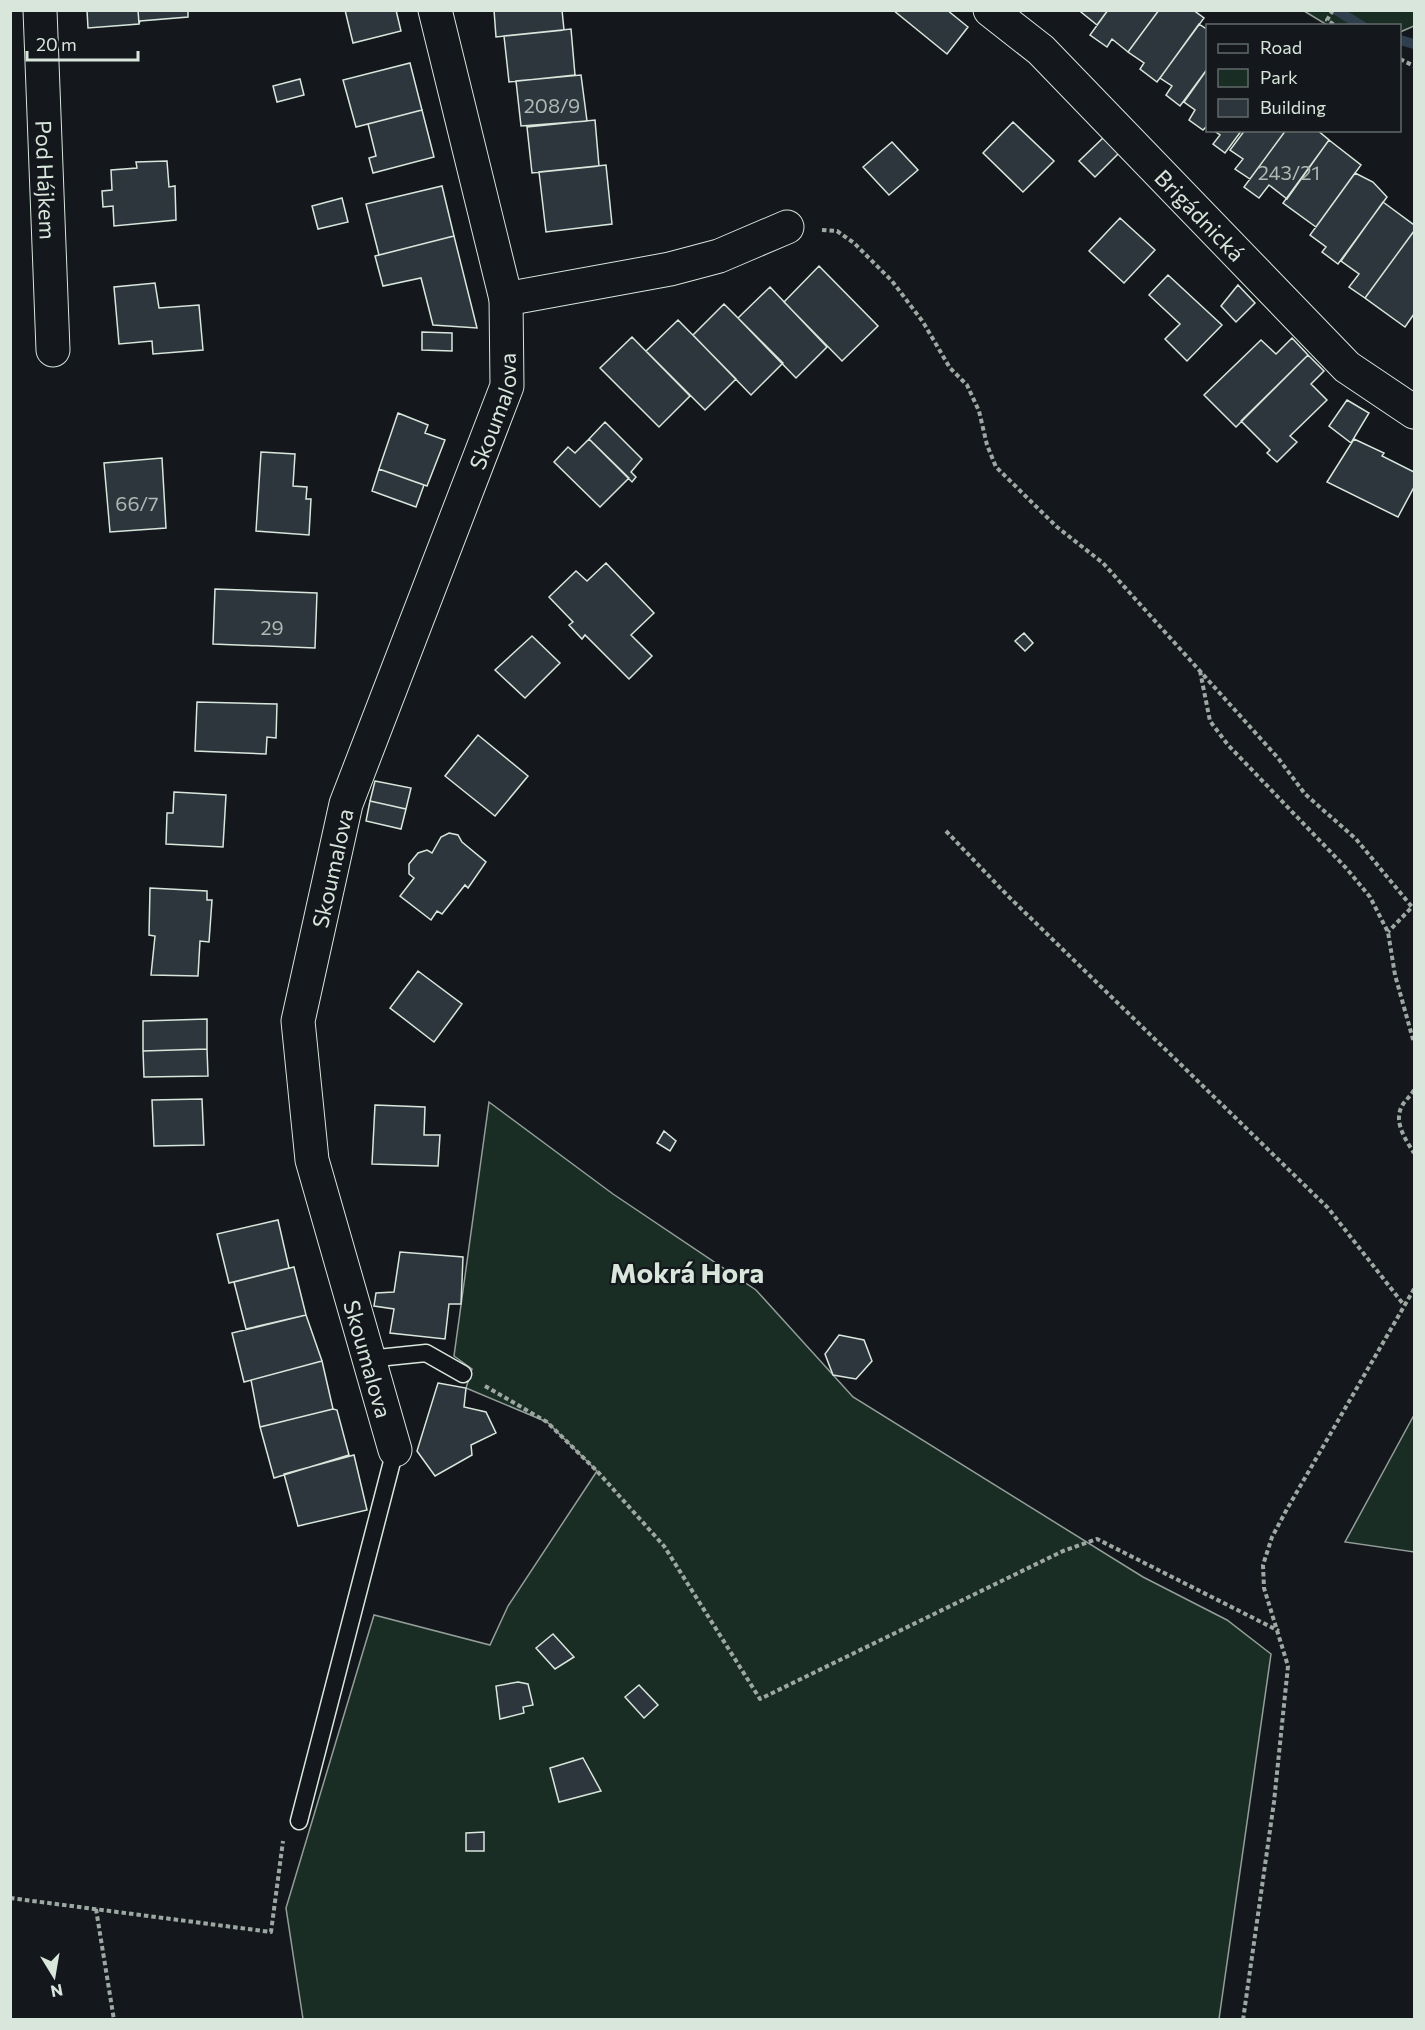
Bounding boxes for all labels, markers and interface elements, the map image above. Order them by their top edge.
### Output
scale bar [27,24,138,62]
legend [1206,24,1401,132]
text: 20 m [36,33,77,55]
text: Road [1260,36,1302,58]
text: Park [1260,66,1298,88]
house number: 208/9 [524,93,580,117]
text: Building [1260,96,1326,118]
street label: Pod Hájkem [31,120,62,240]
house number: 243/21 [1258,160,1320,184]
street label: Brigádnická [1150,163,1251,266]
street label: Skoumalova [463,353,521,473]
house number: 66/7 [115,491,159,515]
house number: 29 [260,615,284,639]
street label: Skoumalova [306,806,358,930]
district label: Mokrá Hora [610,1255,764,1289]
street label: Skoumalova [338,1297,398,1421]
north arrow [24,1946,84,2006]
text: N [49,1981,65,2002]

